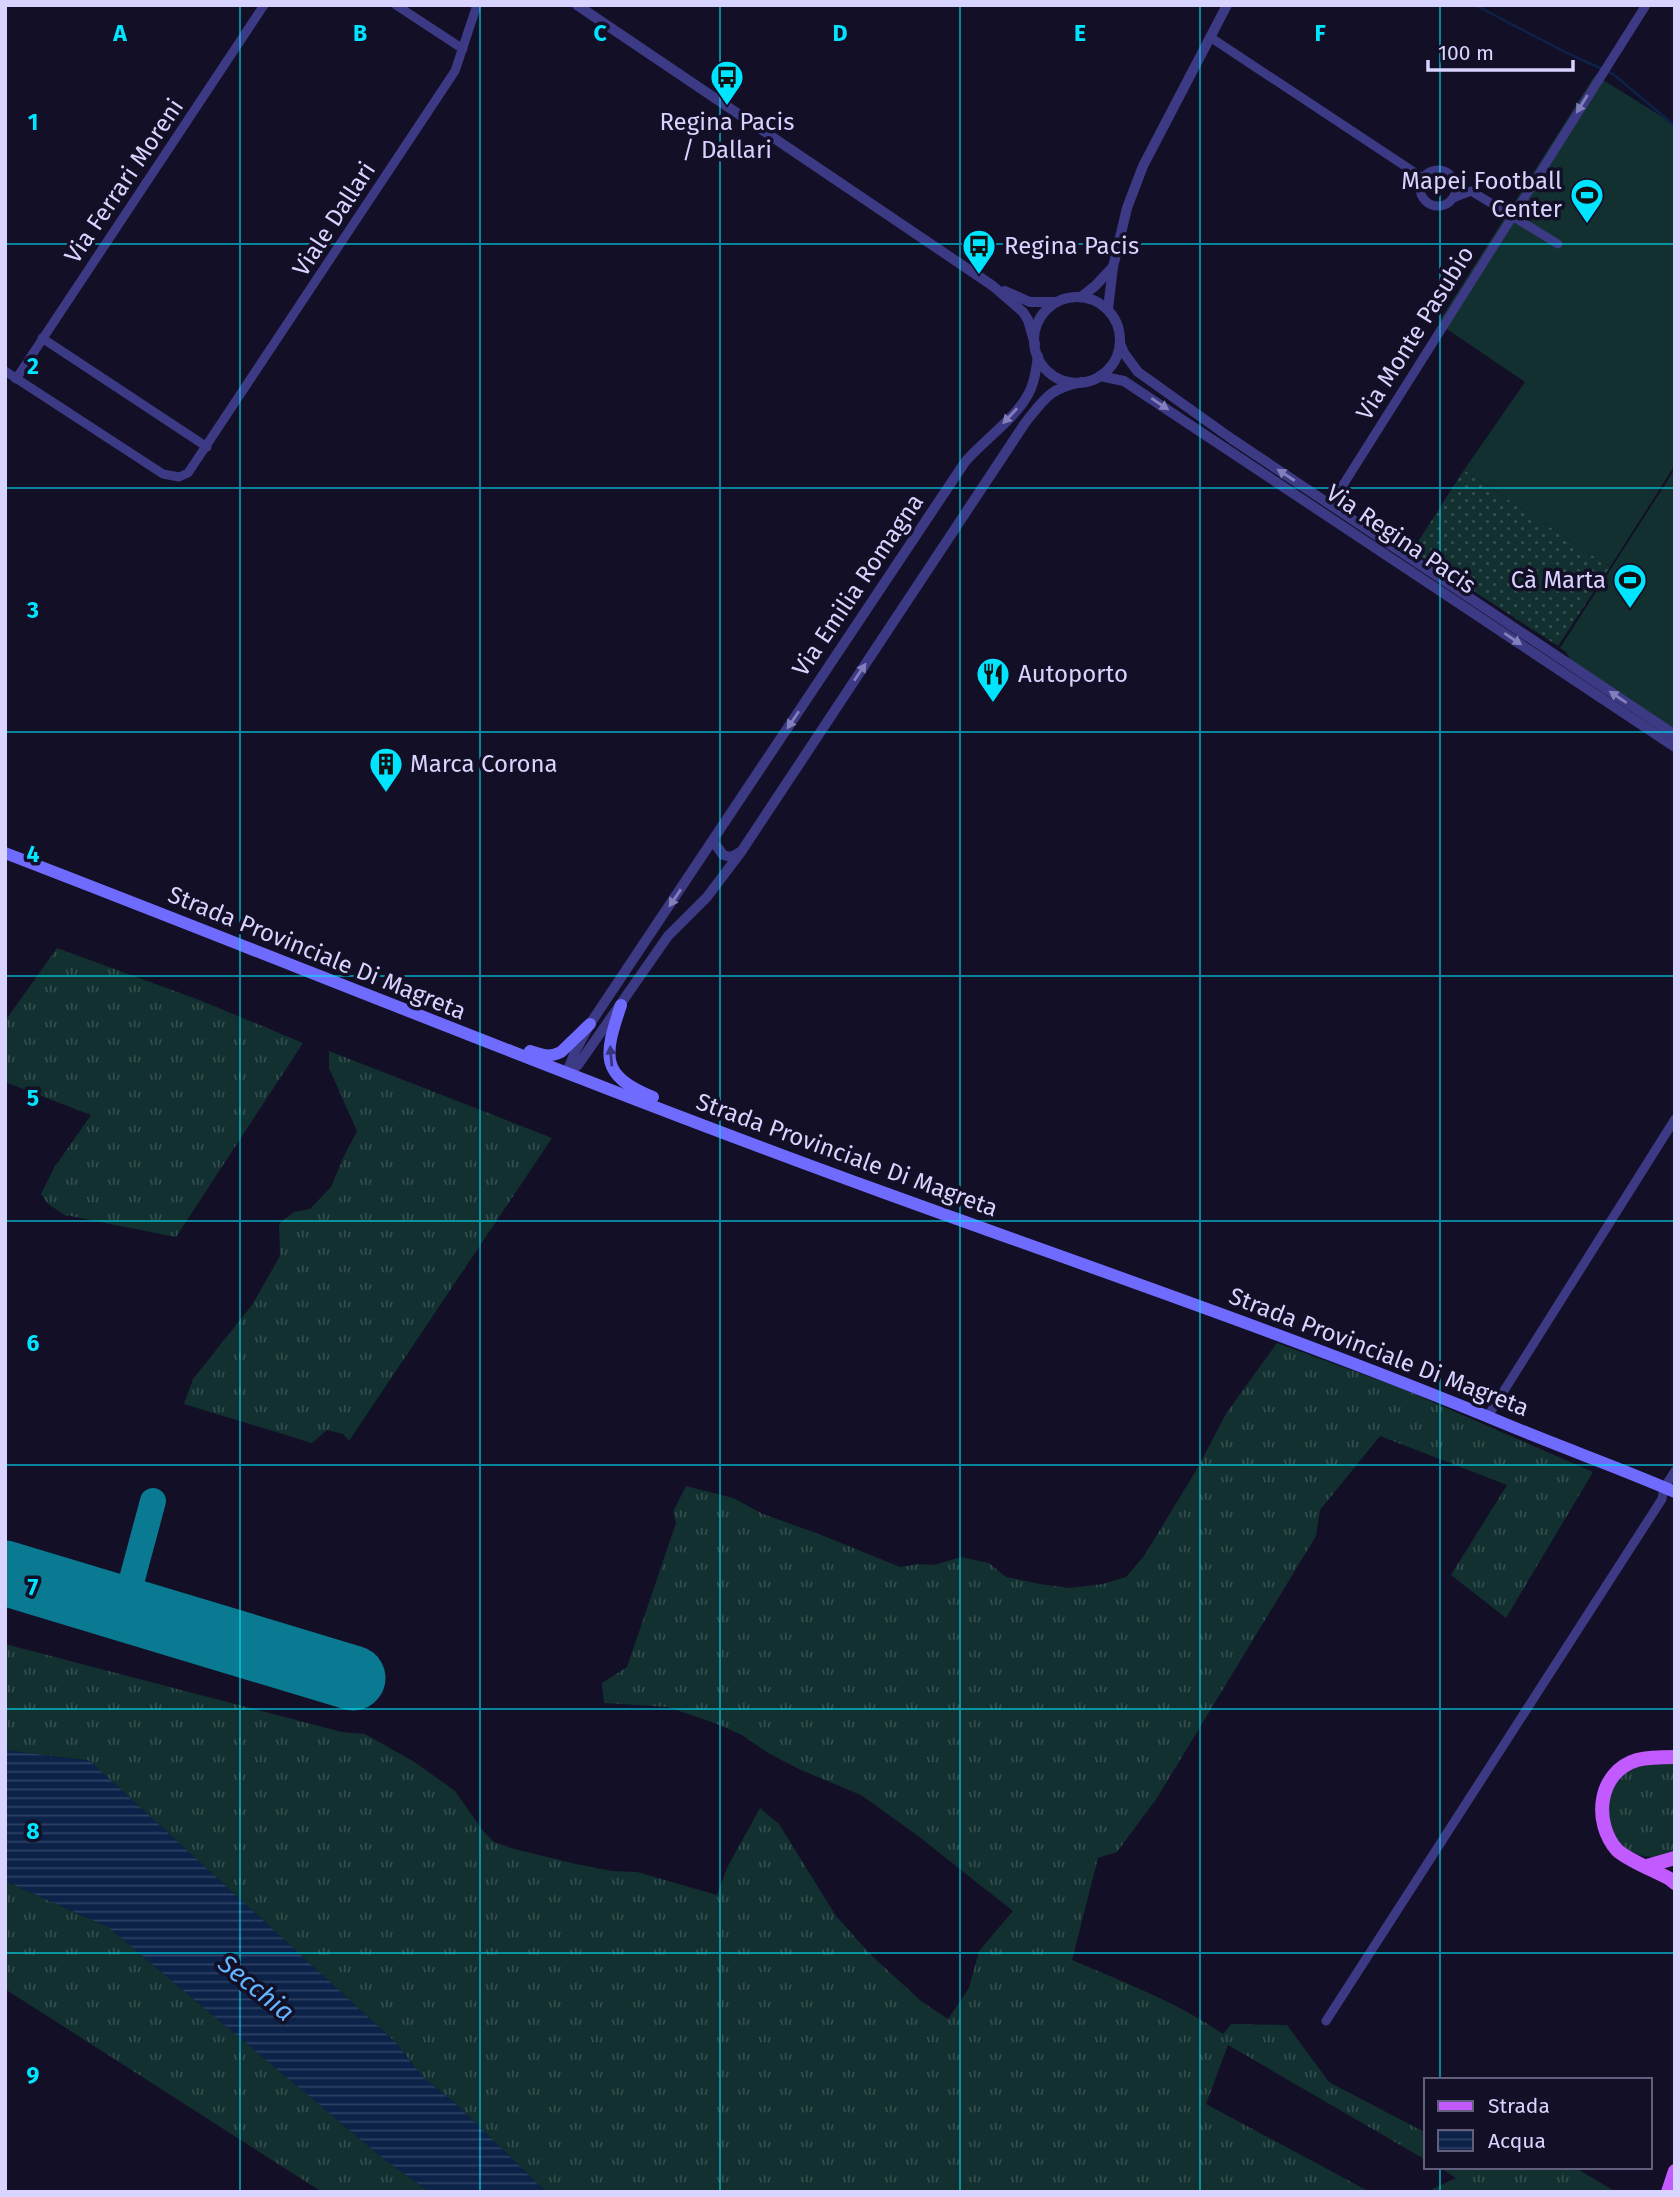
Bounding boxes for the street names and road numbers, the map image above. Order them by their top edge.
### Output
street label: Via Ferrari Moreni [59,94,189,268]
street label: Viale Dallari [287,157,381,281]
street label: Via Monte Pasubio [1350,241,1480,425]
street label: Via Regina Pacis [1321,479,1481,599]
street label: Via Emilia Romagna [787,489,929,681]
street label: Strada Provinciale Di Magreta [164,880,470,1026]
street label: Strada Provinciale Di Magreta [692,1087,1002,1223]
street label: Strada Provinciale Di Magreta [1225,1282,1533,1422]

